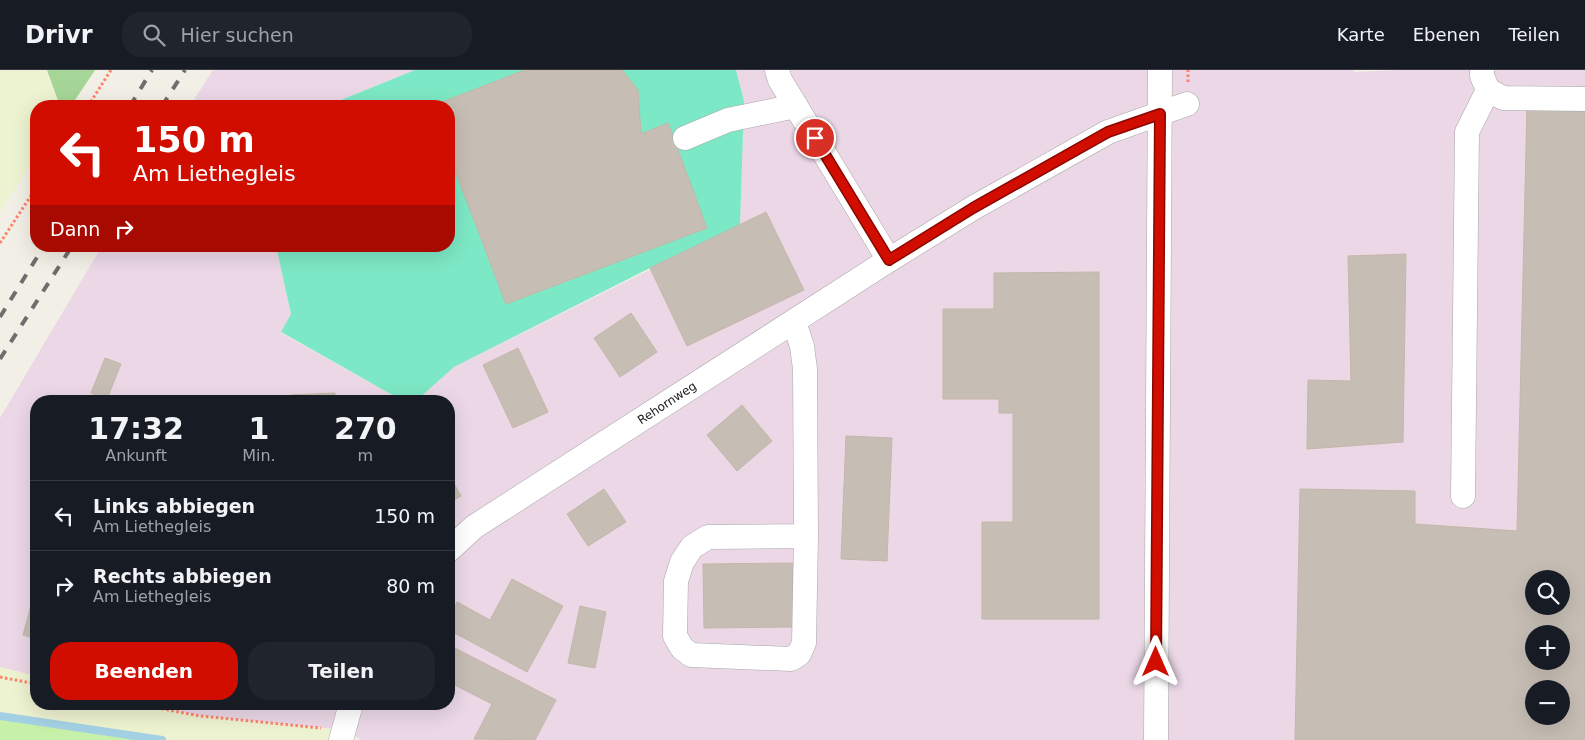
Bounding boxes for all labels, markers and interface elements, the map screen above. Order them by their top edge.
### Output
search box [122,12,472,57]
text: Drivr [25,21,92,49]
icon: search [140,21,168,49]
text: Hier suchen [180,24,294,46]
text: Karte [1337,24,1385,45]
text: Ebenen [1413,24,1481,45]
text: Teilen [1509,24,1560,45]
pin [794,117,836,159]
icon: left [50,120,115,185]
text: 150 m [133,120,255,160]
icon: arrive [801,124,829,152]
text: Am Liethegleis [133,161,296,186]
icon: right [110,215,138,243]
text: Dann [50,218,100,240]
street label: Rehornweg [635,379,699,427]
text: 17:32 [88,411,184,446]
text: 1 [248,411,269,446]
text: 270 [334,411,397,446]
text: Ankunft [105,446,167,465]
text: Min. [242,446,276,465]
text: m [358,446,373,465]
text: Links abbiegen [93,495,255,517]
icon: left [50,502,78,530]
text: 150 m [374,505,435,527]
text: Am Liethegleis [93,517,211,536]
text: Rechts abbiegen [93,565,272,587]
map controls [1525,570,1570,725]
button: search [1525,570,1570,615]
icon: right [50,572,78,600]
text: 80 m [386,575,435,597]
text: Am Liethegleis [93,587,211,606]
button: + [1525,625,1570,670]
position arrow [1129,635,1181,687]
button: Beenden [50,642,238,700]
button: Teilen [248,642,435,700]
button: − [1525,680,1570,725]

